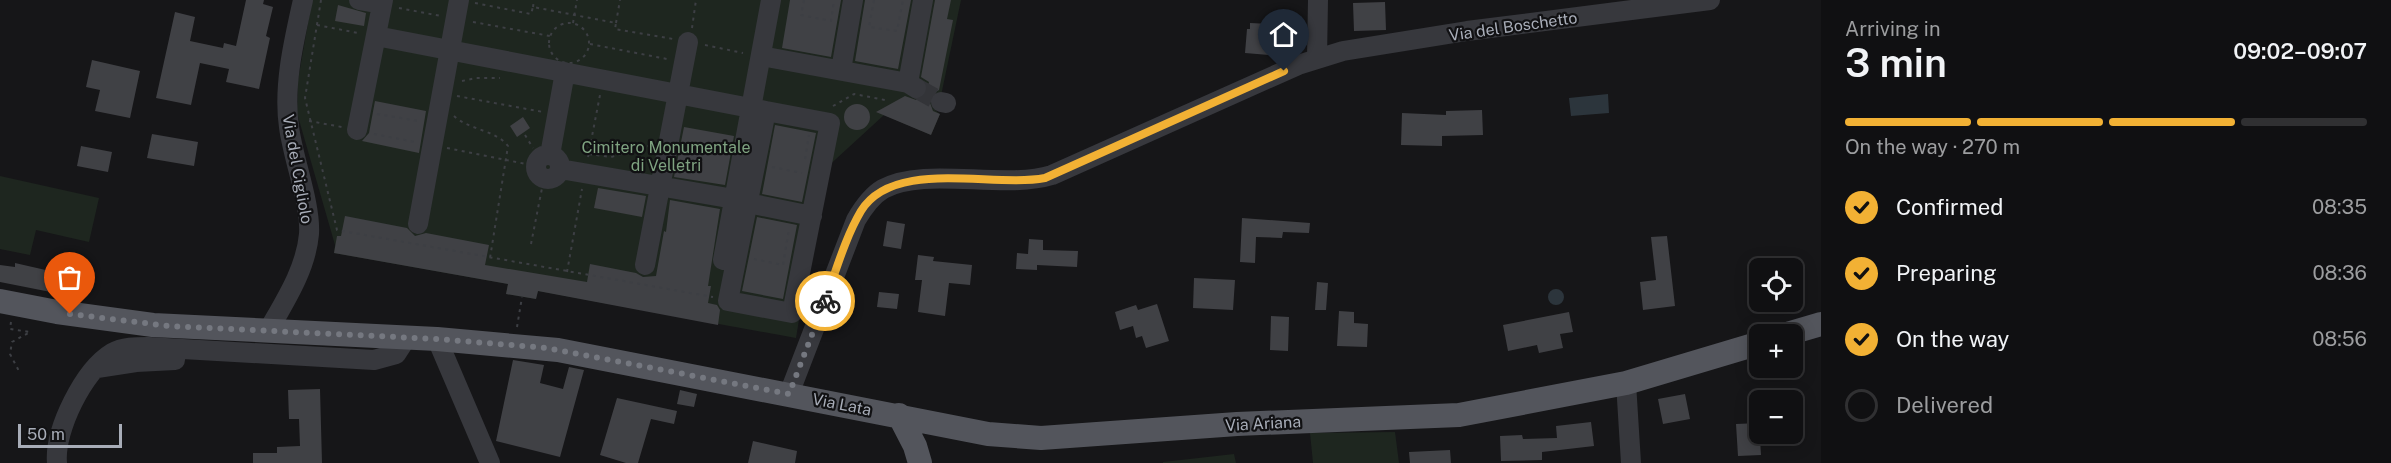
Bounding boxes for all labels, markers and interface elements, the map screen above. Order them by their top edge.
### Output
street label: Via del Boschetto [1448,8,1578,45]
pin [1258,9,1309,71]
text: Arriving in [1845,17,1940,41]
icon: home [1267,18,1300,51]
text: 09:02–09:07 [2233,38,2367,64]
text: 3 min [1845,40,1947,86]
street label: Via del Cigliolo [279,113,316,225]
text: On the way · 270 m [1845,135,2020,159]
park label: Cimitero Monumentale di Velletri [582,138,750,175]
icon: check [1845,191,1878,224]
text: Confirmed [1896,194,2003,220]
text: 08:35 [2312,195,2367,219]
pin [44,252,95,314]
icon: check [1845,257,1878,290]
map controls [1749,258,1803,444]
button: locate [1749,258,1803,312]
text: Preparing [1896,260,1997,286]
icon: bag [53,261,86,294]
text: 08:36 [2313,261,2367,285]
courier [795,271,855,331]
icon: bike [809,285,842,318]
icon: check [1845,323,1878,356]
button: + [1749,324,1803,378]
text: On the way [1896,326,2009,352]
text: 08:56 [2312,327,2367,351]
street label: Via Lata [811,389,873,420]
button: − [1749,390,1803,444]
text: Delivered [1896,392,1993,418]
street label: Via Ariana [1225,412,1301,435]
scale bar [18,421,122,448]
text: 50 m [27,425,65,444]

